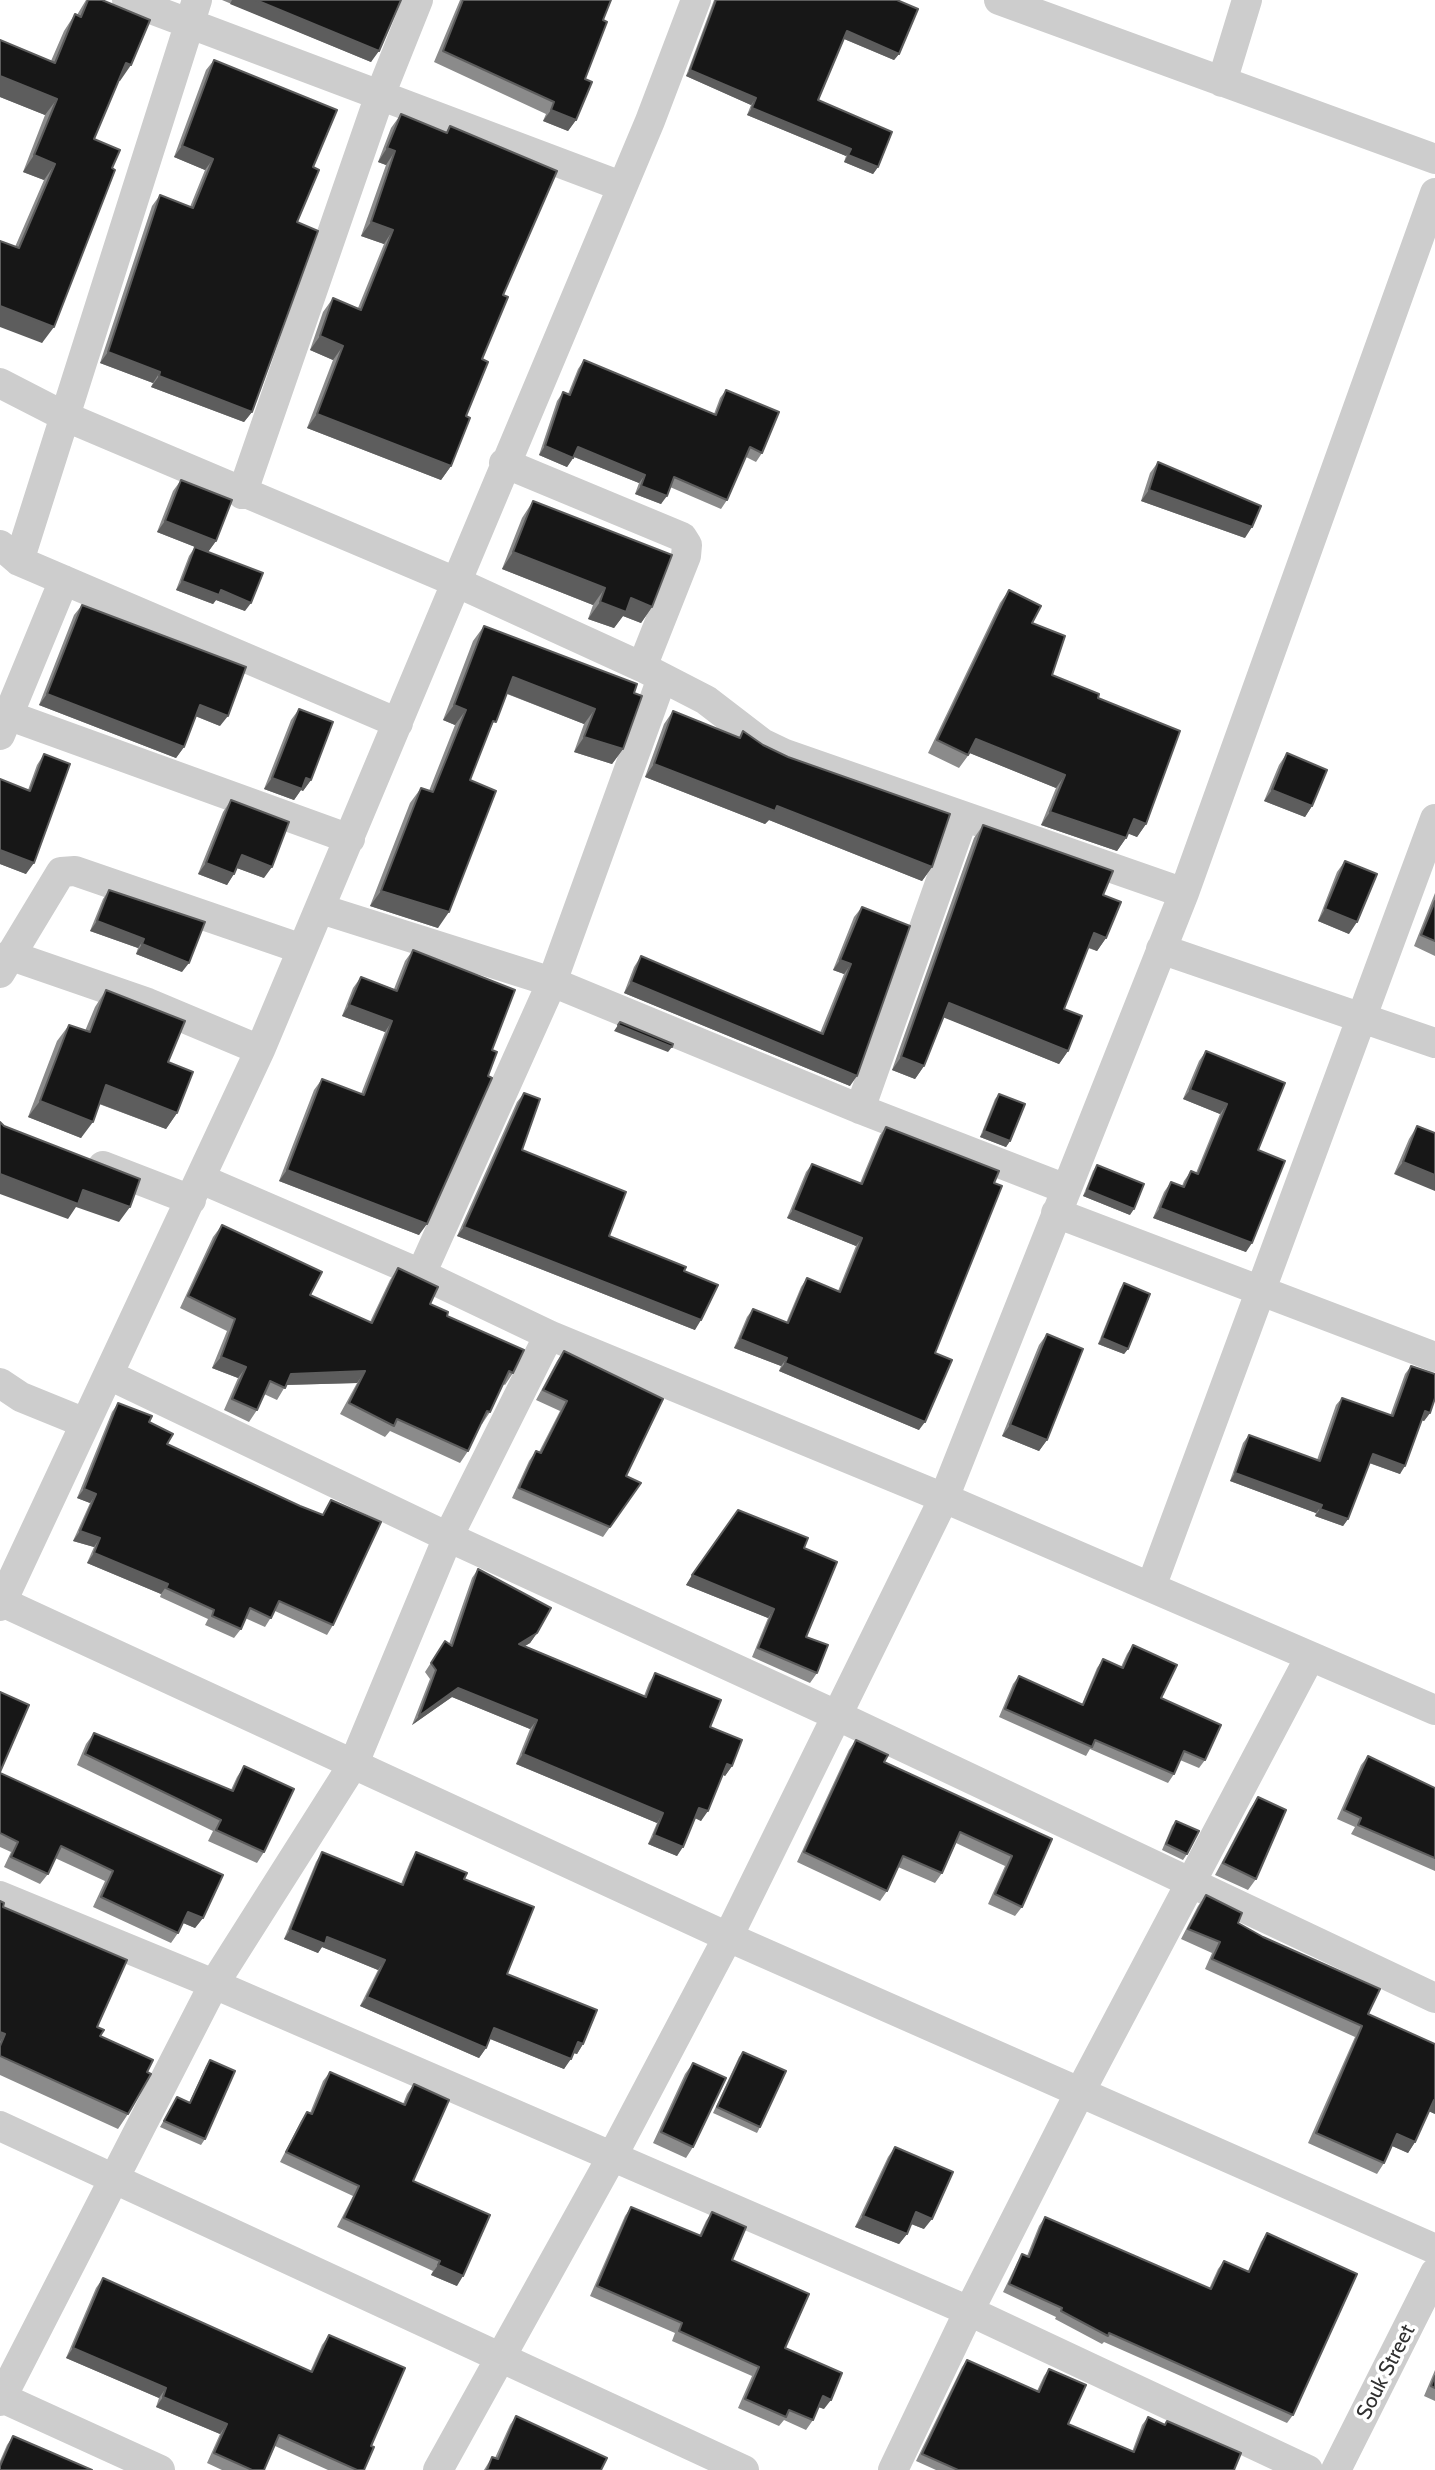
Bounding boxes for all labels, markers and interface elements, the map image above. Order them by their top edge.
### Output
street label: Souk Street [1351,2320,1421,2424]

